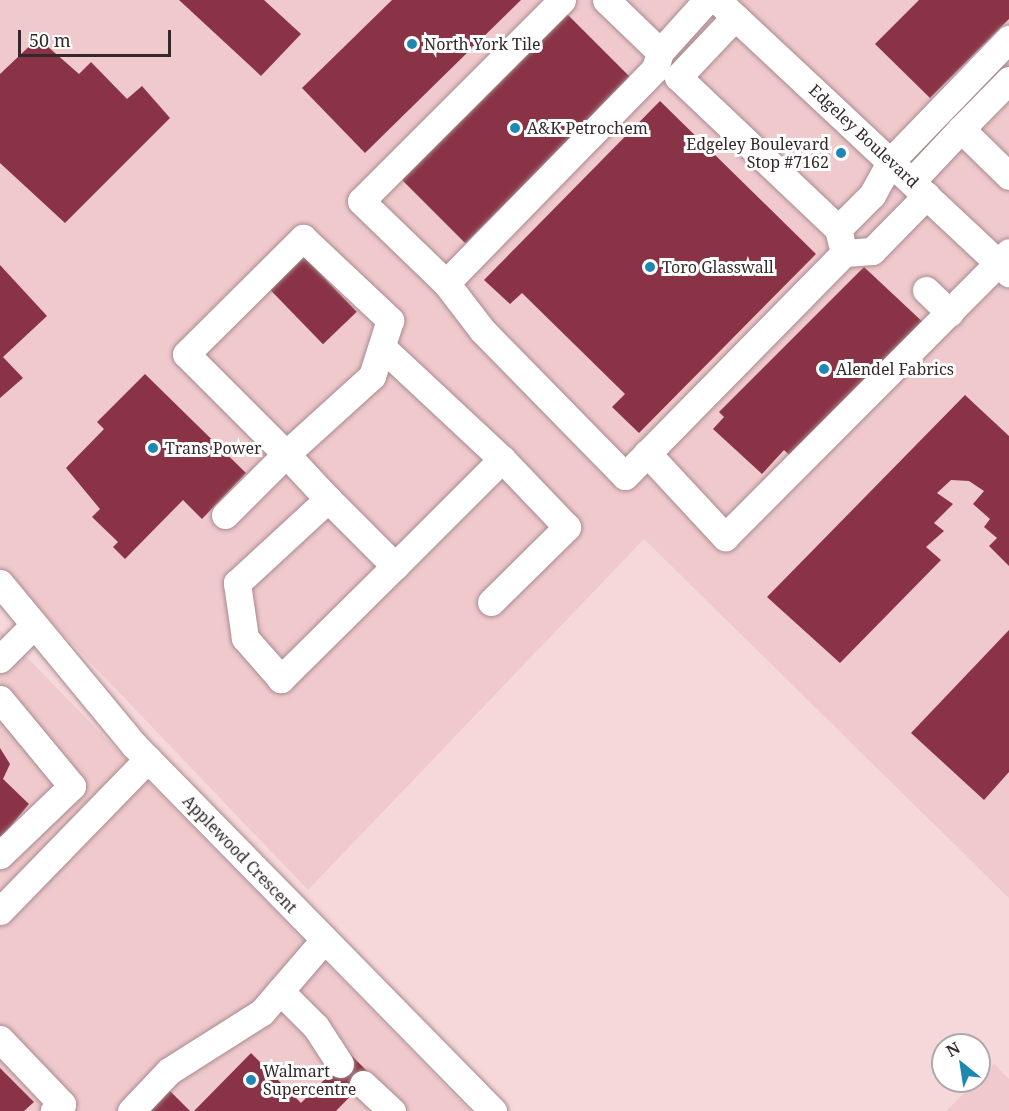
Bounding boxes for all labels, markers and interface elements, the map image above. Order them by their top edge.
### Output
scale bar [21,18,174,56]
text: 50 m [29,28,71,52]
place label: North York Tile [424,34,541,54]
marker: North York Tile [405,37,419,51]
street label: Edgeley Boulevard [805,80,923,192]
place label: A&K Petrochem [527,118,648,138]
marker: A&K Petrochem [508,121,522,135]
place label: Edgeley Boulevard Stop #7162 [686,134,829,172]
marker: Edgeley Boulevard Stop #7162 [834,146,848,160]
place label: Toro Glasswall [662,257,774,277]
marker: Toro Glasswall [643,260,657,274]
place label: Alendel Fabrics [836,359,954,379]
marker: Alendel Fabrics [817,362,831,376]
place label: Trans Power [165,438,262,458]
marker: Trans Power [146,441,160,455]
street label: Applewood Crescent [179,791,301,917]
north arrow [931,1033,991,1093]
text: N [942,1036,964,1062]
place label: Walmart Supercentre [263,1061,356,1099]
marker: Walmart Supercentre [244,1073,258,1087]

